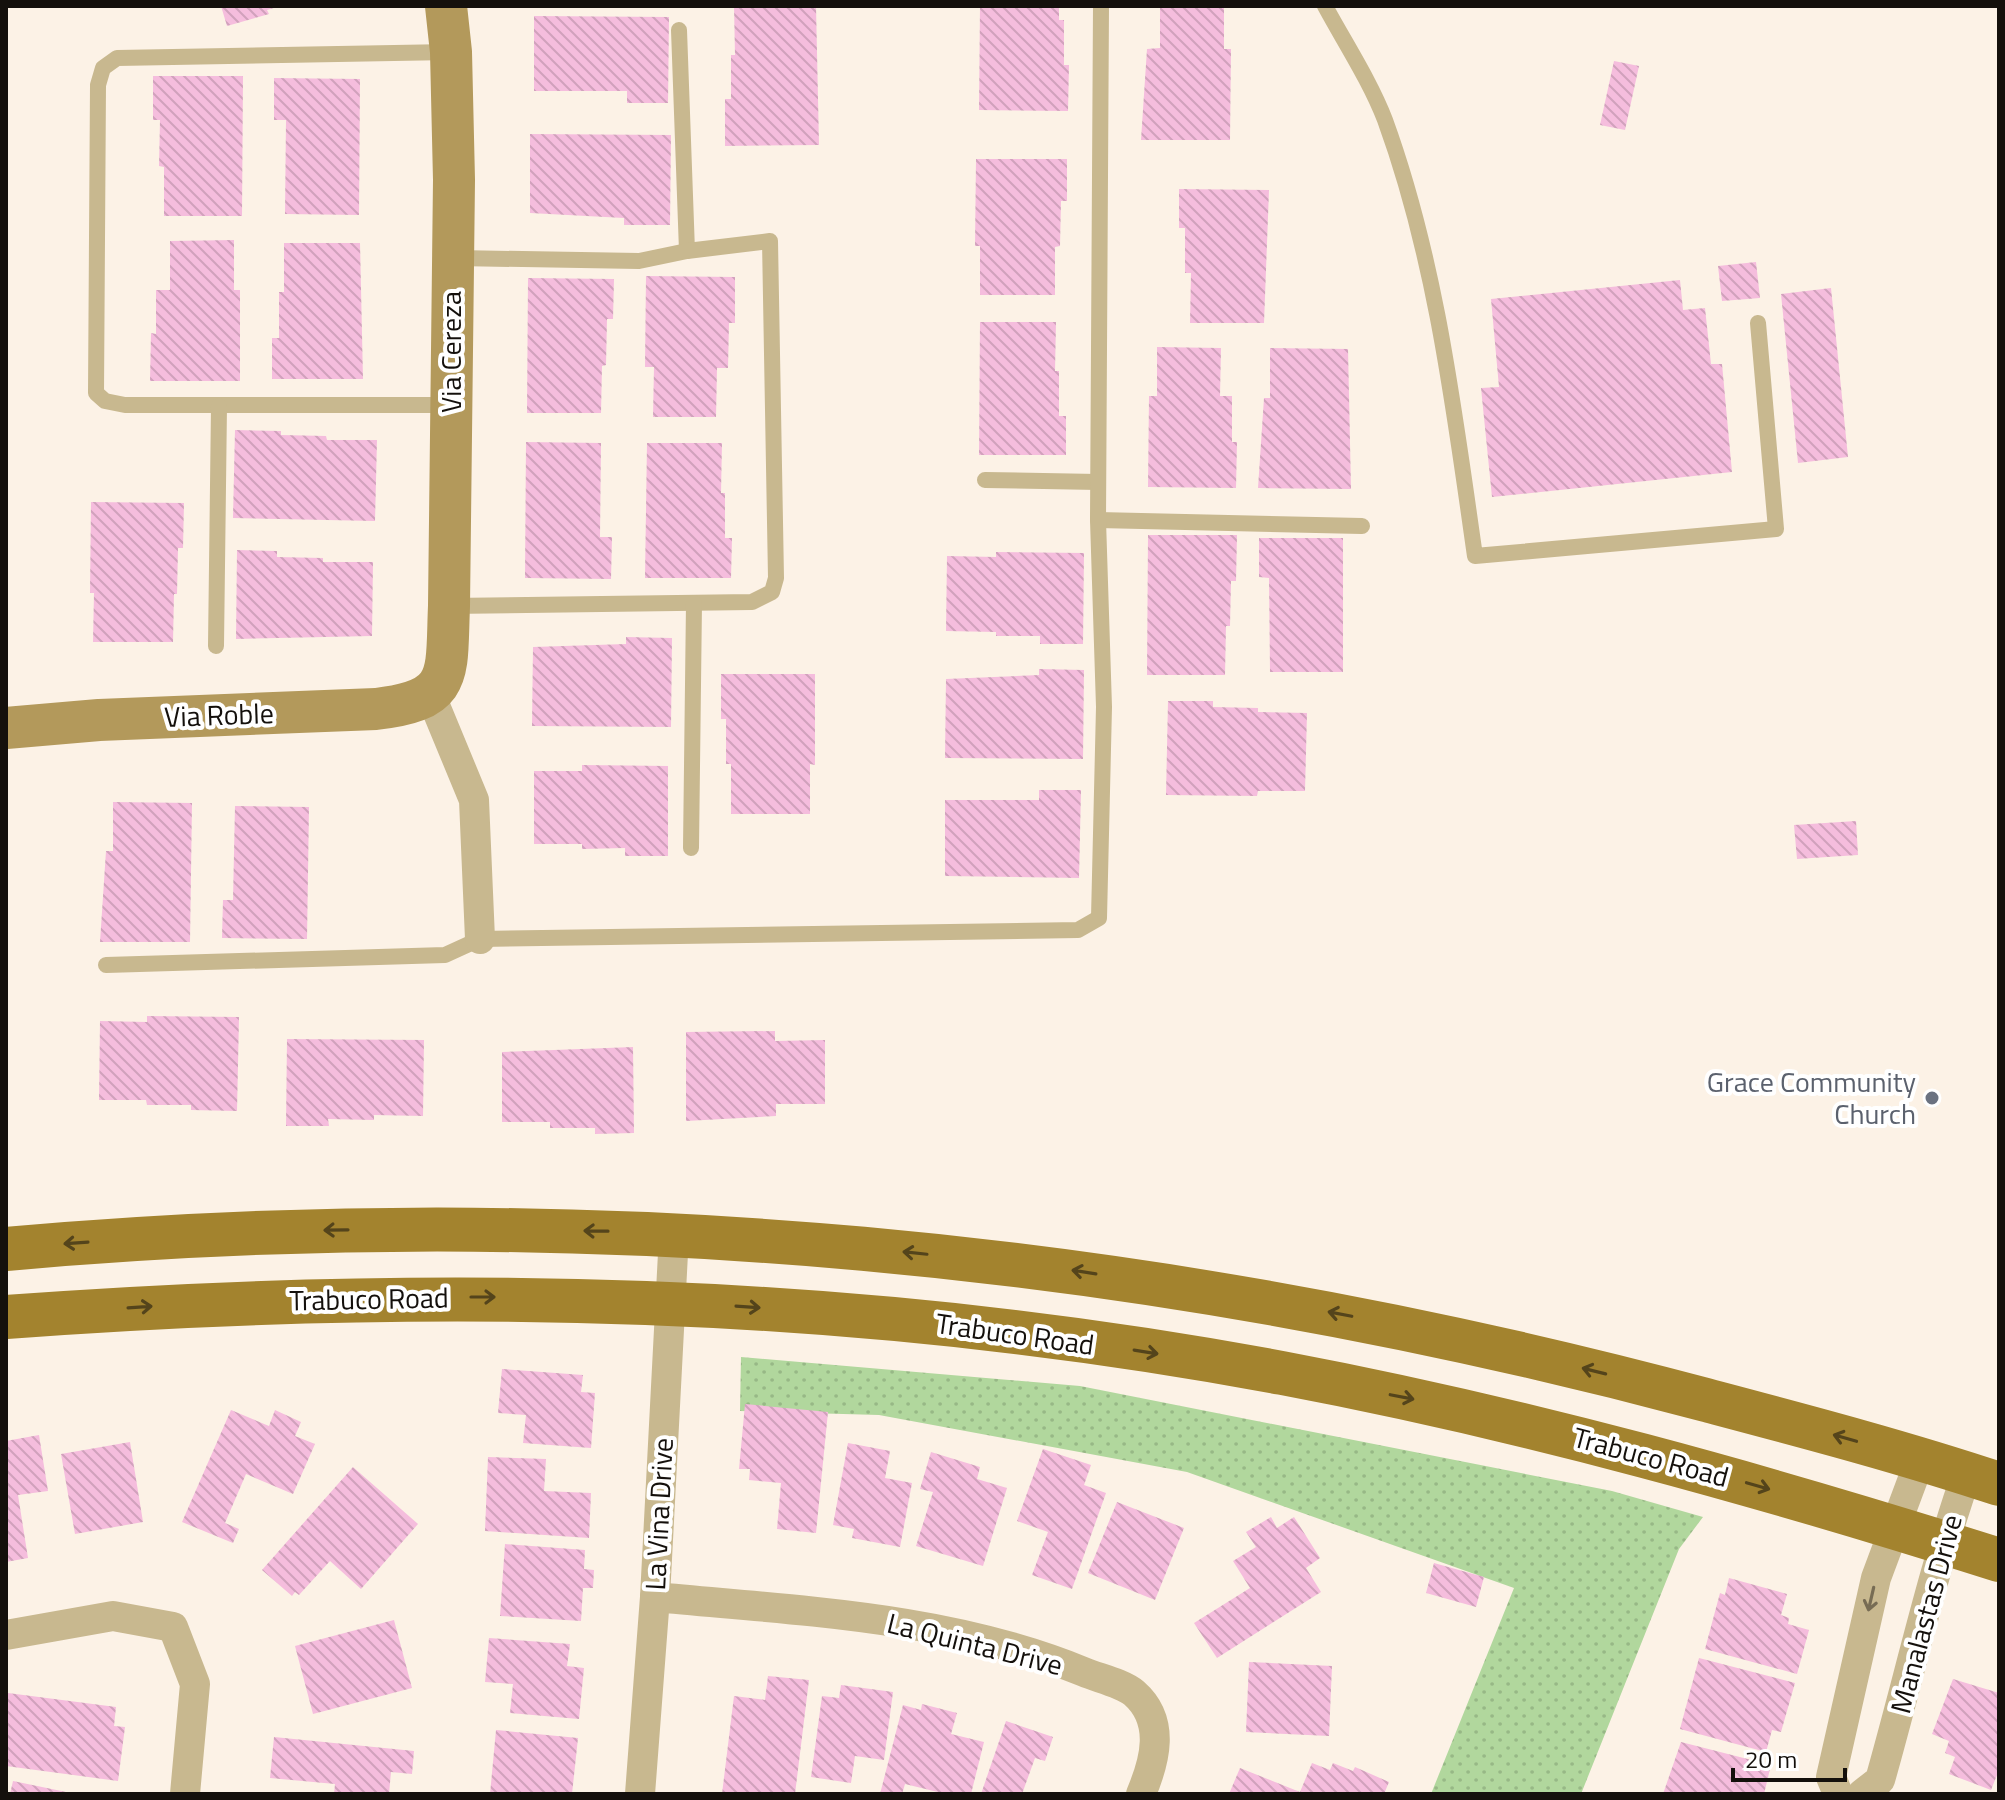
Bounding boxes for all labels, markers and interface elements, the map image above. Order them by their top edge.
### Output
street label: Via Cereza [429,291,472,413]
street label: Via Roble [163,691,275,738]
place label: Grace Community Church [1707,1060,1916,1135]
marker: Grace Community Church [1923,1089,1941,1107]
one-way arrow [323,1222,350,1237]
one-way arrow [583,1223,610,1239]
one-way arrow [63,1236,90,1251]
one-way arrow [902,1245,928,1260]
one-way arrow [1071,1264,1097,1279]
street label: Trabuco Road [289,1276,449,1321]
one-way arrow [469,1289,496,1305]
one-way arrow [126,1299,153,1314]
one-way arrow [734,1300,761,1315]
street label: Trabuco Road [933,1301,1097,1366]
one-way arrow [1328,1306,1353,1321]
one-way arrow [1133,1345,1158,1360]
one-way arrow [1581,1363,1607,1378]
one-way arrow [1388,1390,1414,1405]
street label: Trabuco Road [1569,1415,1734,1498]
one-way arrow [1832,1430,1858,1445]
street label: La Vina Drive [633,1437,684,1591]
one-way arrow [1744,1479,1770,1494]
street label: Manalastas Drive [1878,1510,1973,1718]
one-way arrow [1863,1585,1878,1611]
street label: La Quinta Drive [883,1601,1067,1686]
scale bar [1733,1732,1845,1782]
text: 20 m [1745,1741,1797,1777]

